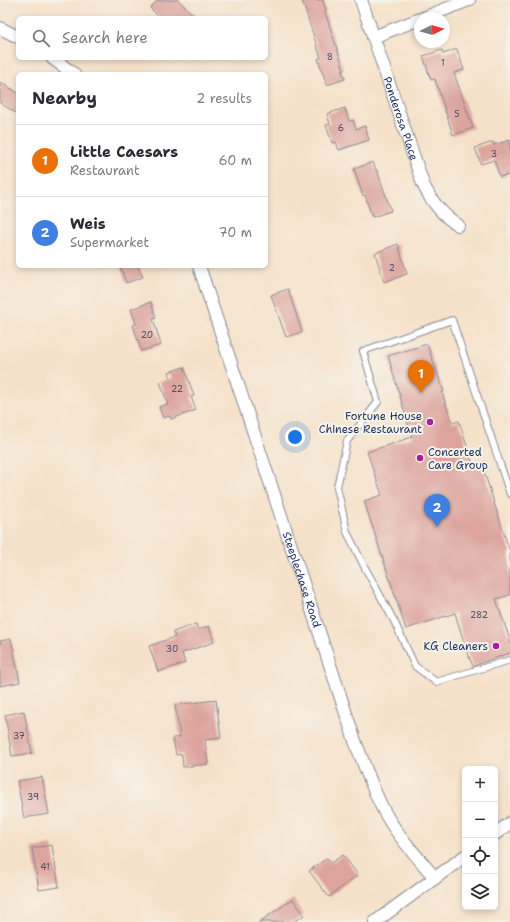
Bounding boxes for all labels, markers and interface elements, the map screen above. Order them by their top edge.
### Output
north arrow [414,12,450,48]
search box [16,16,268,60]
icon: search [30,27,52,49]
text: Search here [62,28,148,48]
house number: 8 [327,51,333,63]
house number: 1 [441,57,445,69]
street label: Ponderosa Place [380,75,422,162]
text: Nearby [32,87,97,109]
text: 2 results [196,90,252,107]
house number: 5 [454,108,460,120]
house number: 6 [338,122,344,134]
text: Little Caesars [70,142,178,162]
house number: 3 [491,148,497,160]
text: 1 [42,152,48,169]
text: 60 m [219,152,252,169]
text: Restaurant [70,162,140,179]
text: Weis [70,214,106,234]
text: 2 [40,224,50,241]
text: 70 m [218,224,252,241]
text: Supermarket [70,234,149,251]
house number: 2 [389,262,395,274]
house number: 20 [141,329,153,341]
pin: 1 [408,360,434,393]
house number: 22 [171,383,183,395]
place label: Fortune House Chinese Restaurant [319,409,422,437]
marker: Fortune House Chinese Restaurant [425,417,435,427]
your location [285,427,305,447]
place label: Concerted Care Group [428,445,488,473]
marker: Concerted Care Group [415,453,425,463]
pin: 2 [424,494,450,527]
street label: Steeplechase Road [279,530,325,630]
house number: 282 [470,609,488,621]
place label: KG Cleaners [423,639,488,654]
marker: KG Cleaners [491,641,501,651]
house number: 30 [166,643,178,655]
house number: 37 [13,730,25,742]
map controls [462,766,498,910]
button: + [462,766,498,802]
house number: 39 [27,791,39,803]
button: − [462,802,498,838]
button: locate [462,838,498,874]
house number: 41 [40,861,50,873]
button: layers [462,874,498,910]

